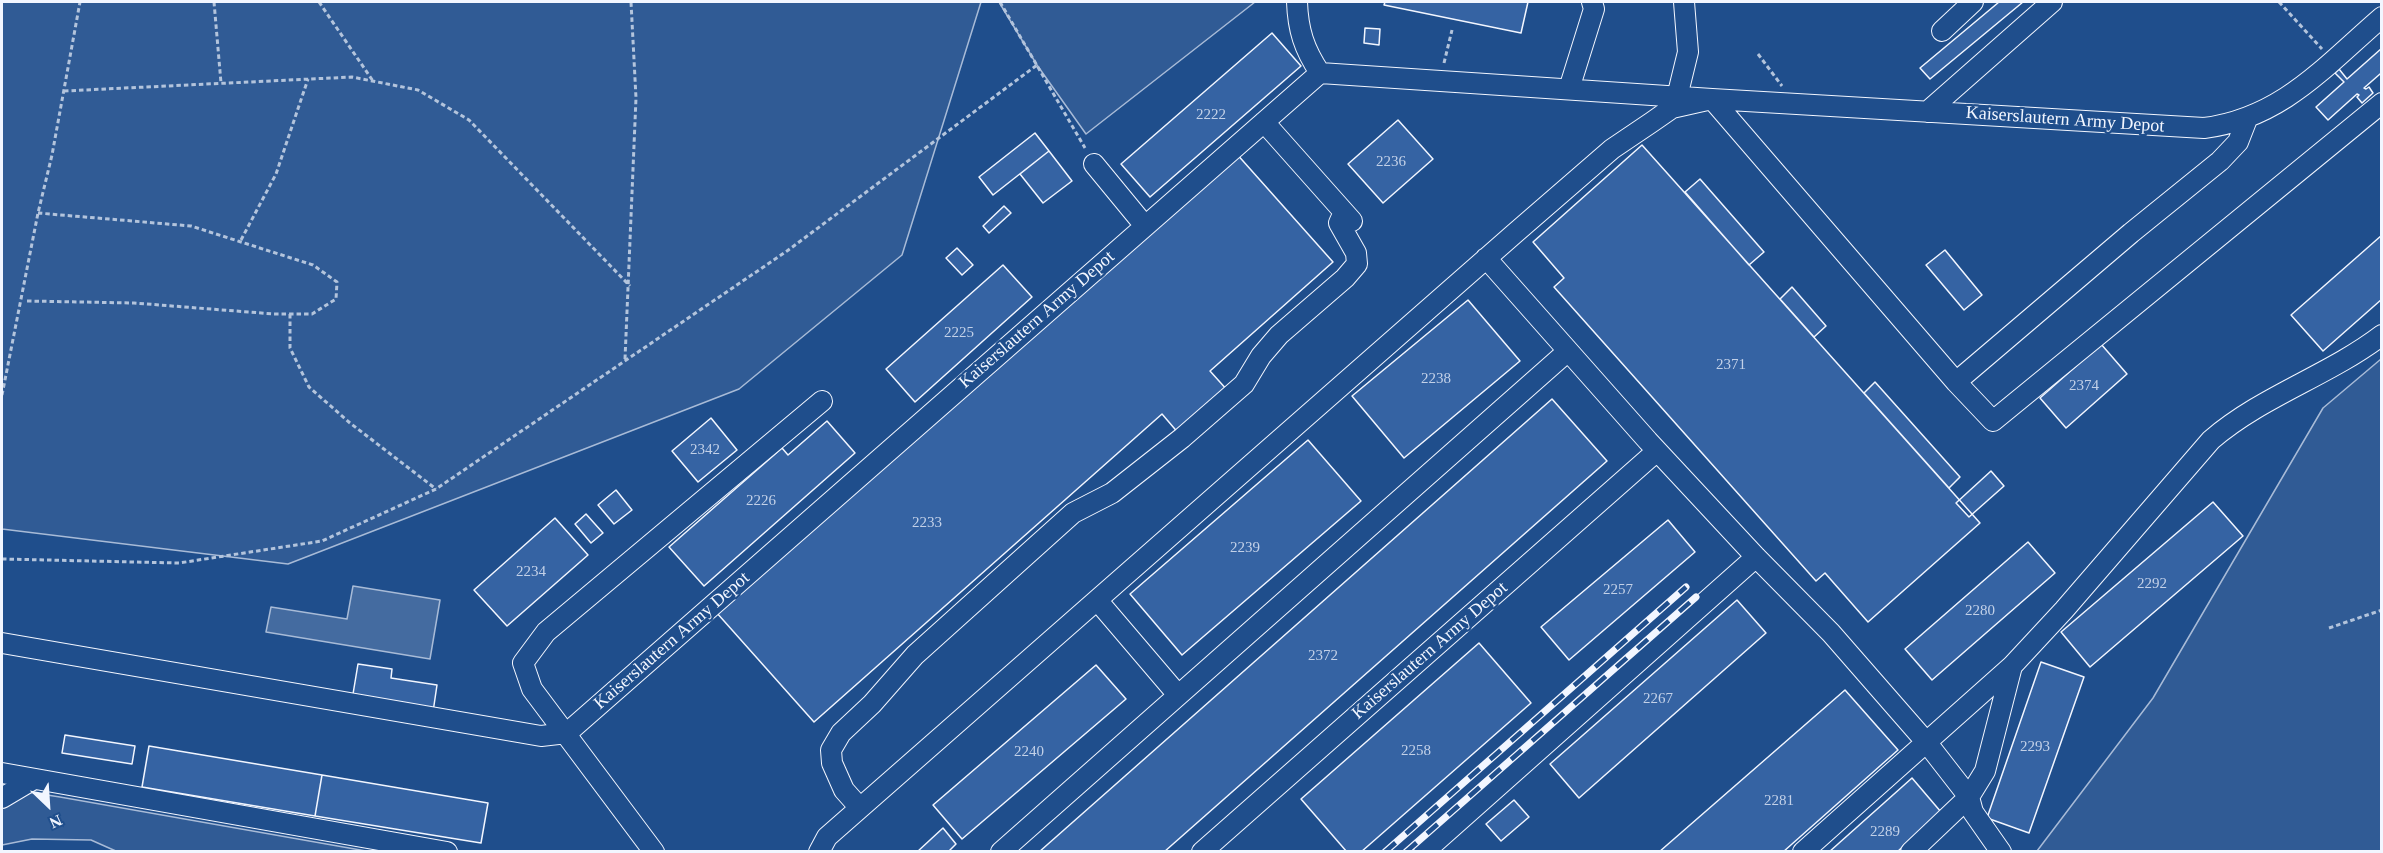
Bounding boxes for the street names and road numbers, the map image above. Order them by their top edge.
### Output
street label: Kaiserslautern Army Depot [1965,102,2165,138]
street label: Kaiserslautern Army Depot [955,247,1119,393]
street label: Kaiserslautern Army Depot [590,568,754,714]
street label: Kaiserslautern Army Depot [1348,578,1512,724]

